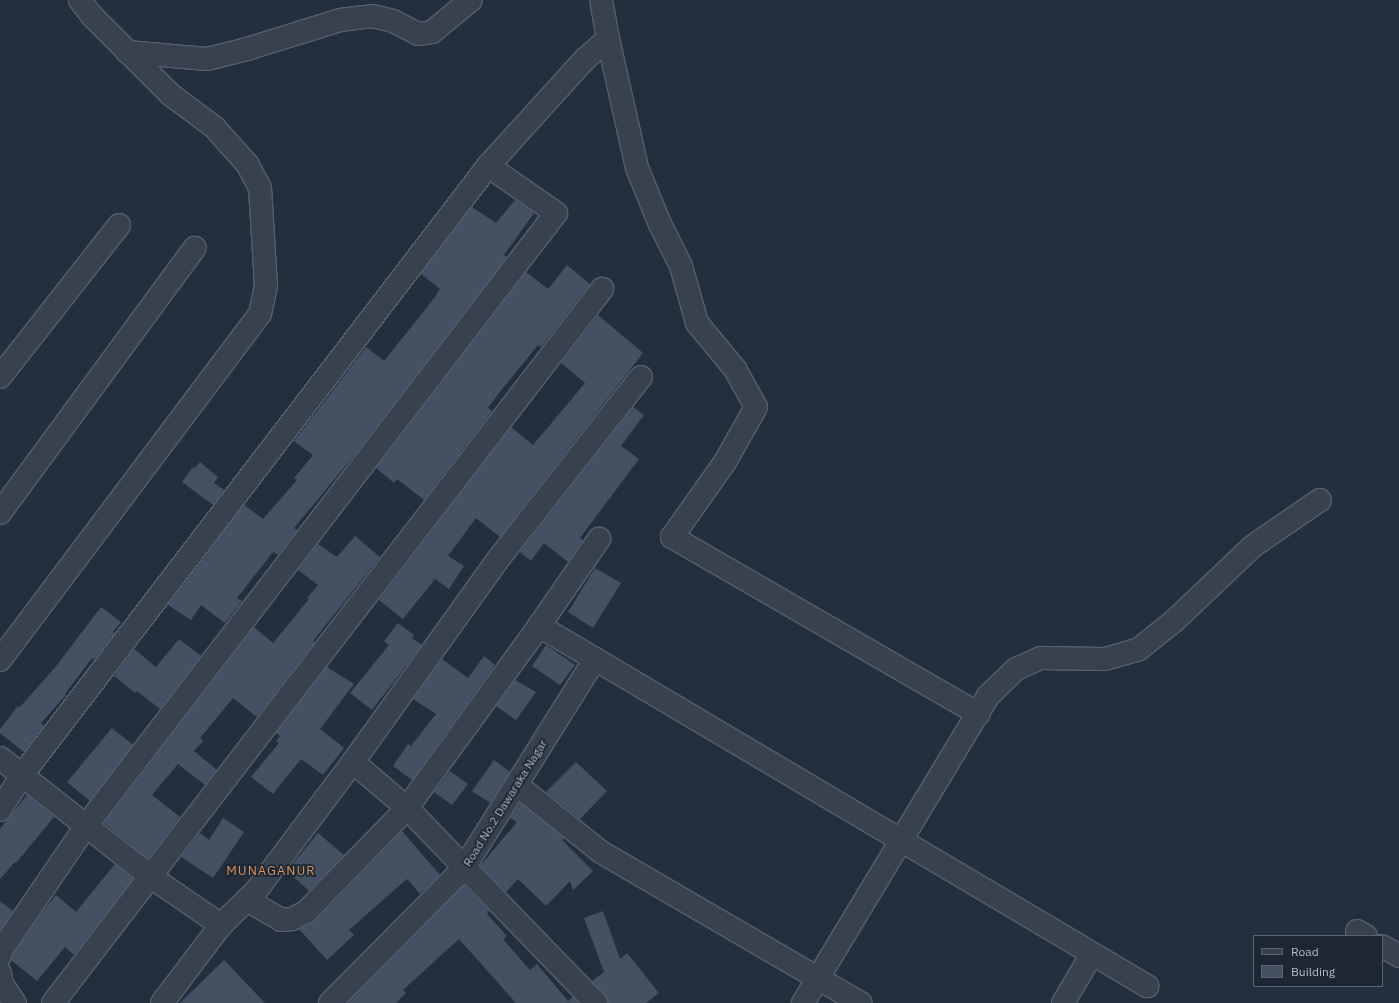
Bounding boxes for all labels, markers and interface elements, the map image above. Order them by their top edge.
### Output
street label: Road No.2 Dawaraka Nagar [460,737,550,869]
district label: MUNAGANUR [226,863,316,879]
legend [1253,935,1383,987]
text: Road [1291,944,1319,959]
text: Building [1291,964,1335,979]

